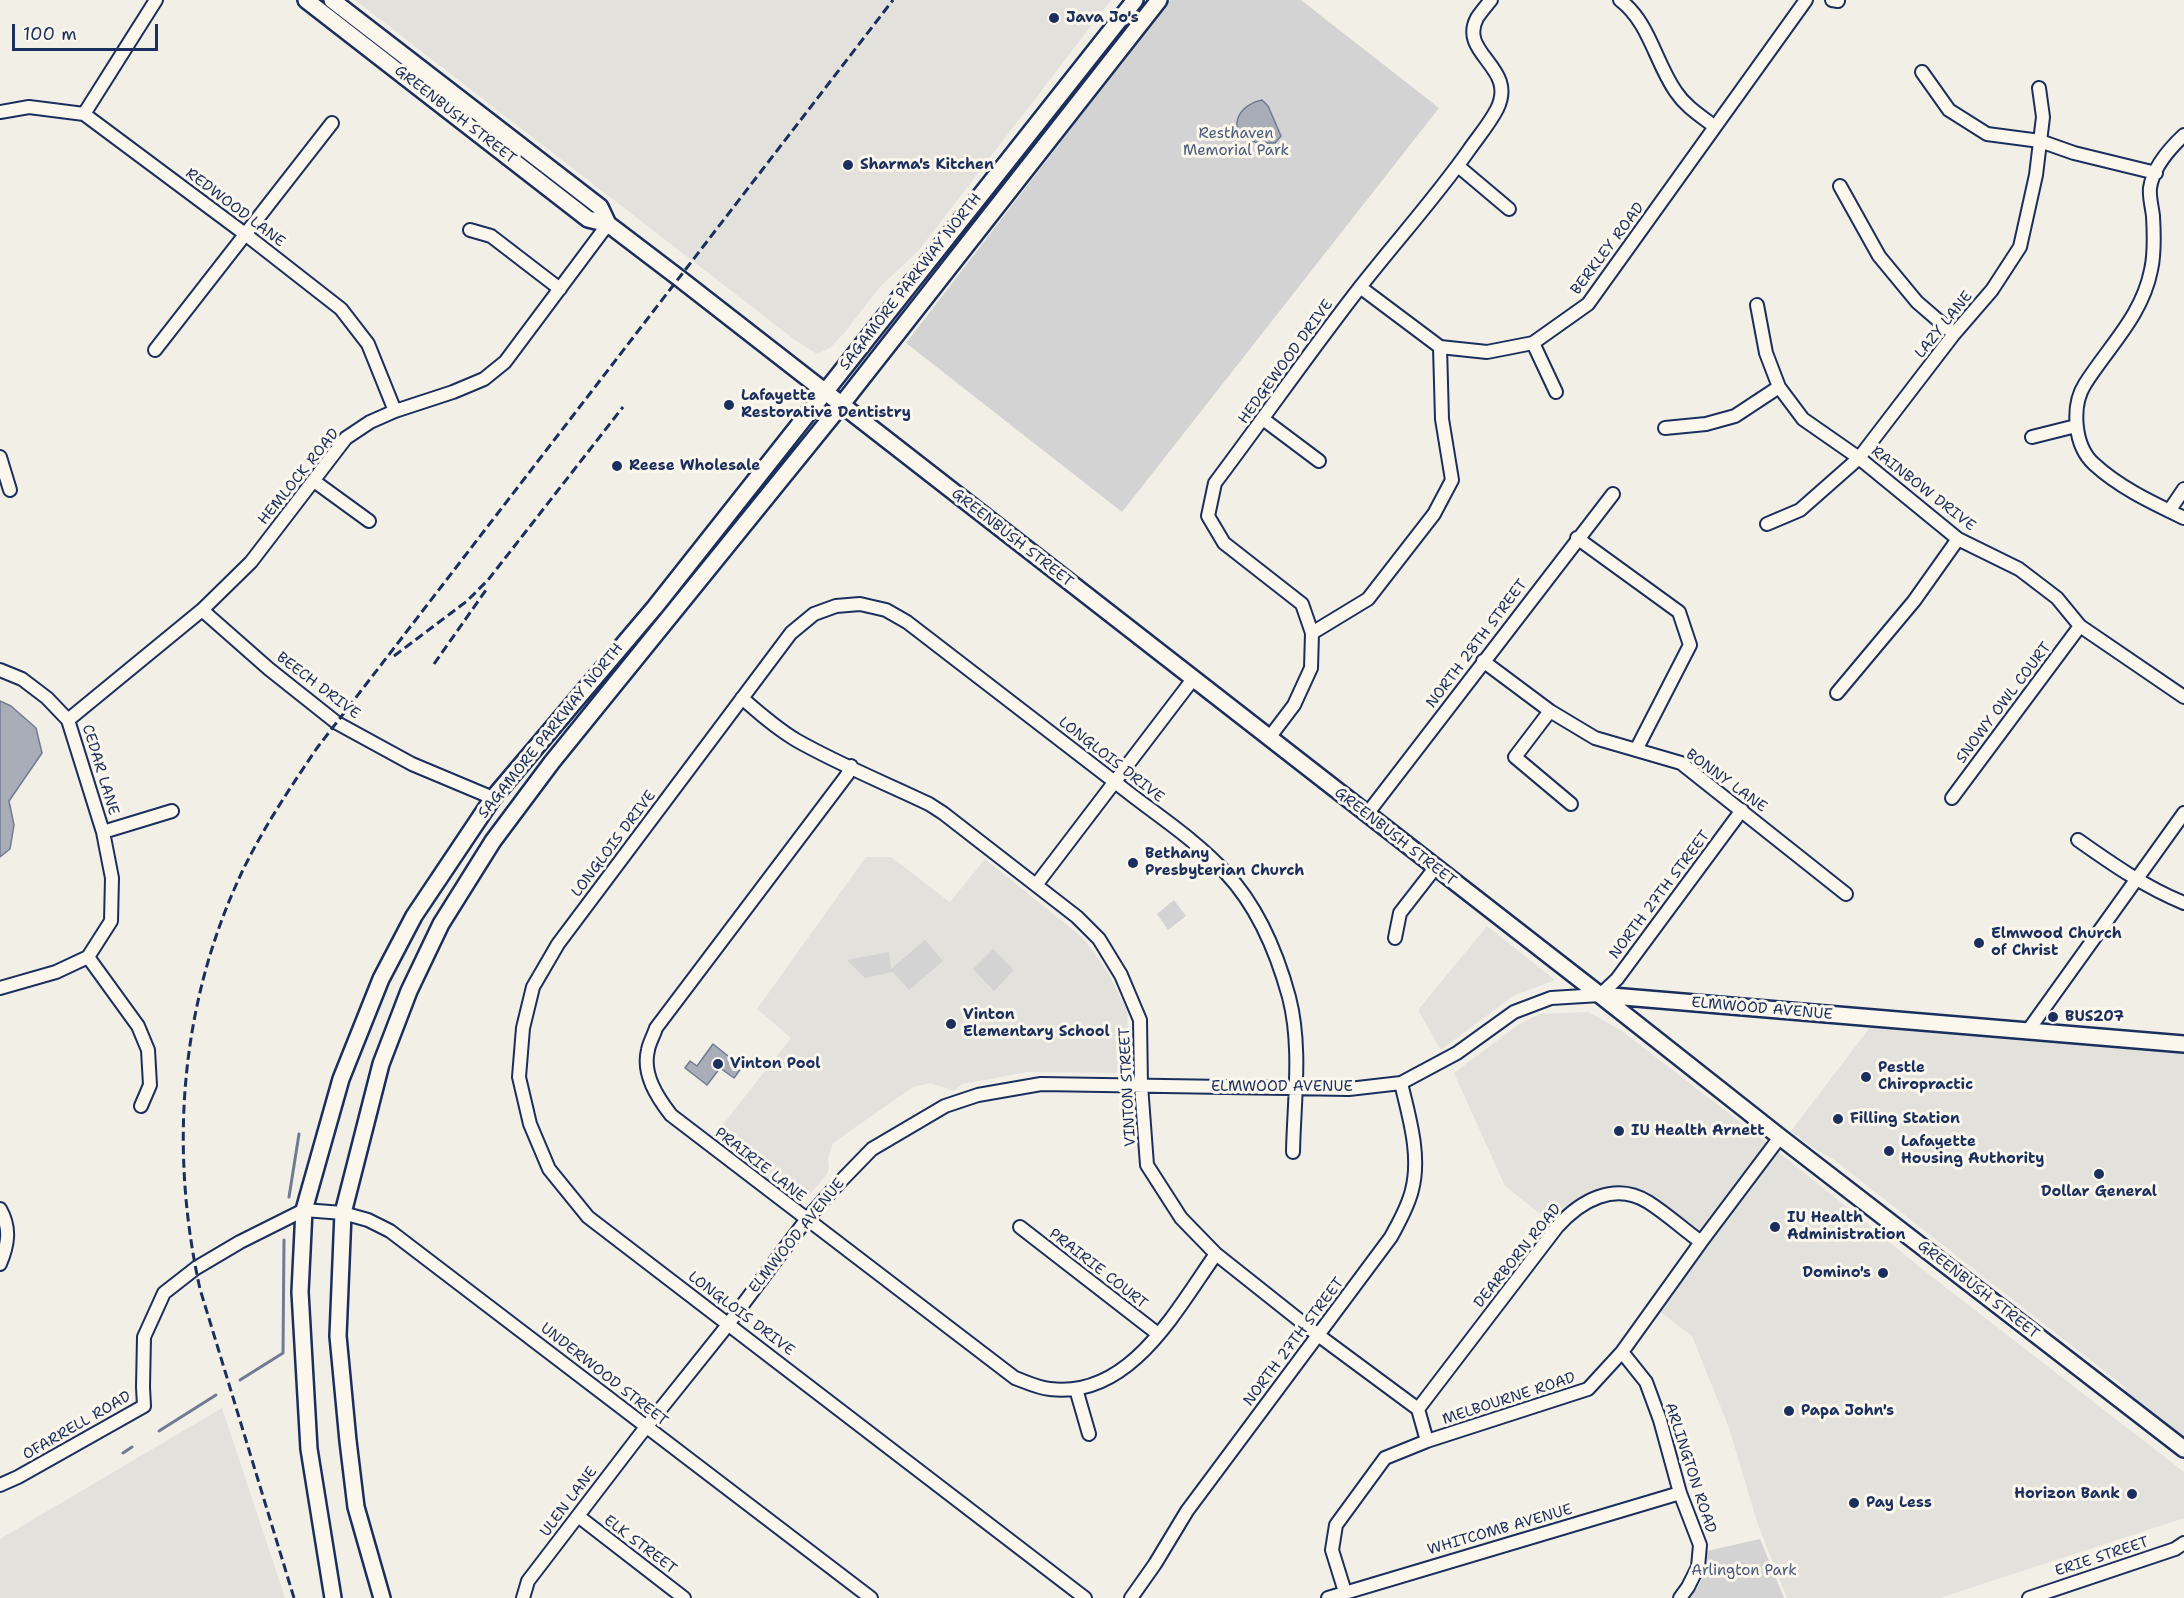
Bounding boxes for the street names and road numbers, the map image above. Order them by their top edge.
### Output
street label: GREENBUSH STREET [391,62,519,168]
street label: REDWOOD LANE [182,165,288,251]
street label: SAGAMORE PARKWAY NORTH [836,190,986,374]
street label: BERKLEY ROAD [1567,199,1649,299]
street label: LAZY LANE [1911,288,1977,362]
street label: HEDGEWOOD DRIVE [1235,296,1337,428]
street label: HEMLOCK ROAD [255,425,343,529]
street label: RAINBOW DRIVE [1867,443,1979,535]
street label: GREENBUSH STREET [948,485,1076,591]
street label: NORTH 28TH STREET [1423,576,1531,712]
street label: SNOWY OWL COURT [1953,639,2055,767]
street label: SAGAMORE PARKWAY NORTH [475,640,627,822]
street label: BEECH DRIVE [273,649,363,723]
street label: LONGLOIS DRIVE [1055,713,1167,807]
street label: CEDAR LANE [78,722,122,818]
street label: BONNY LANE [1682,746,1770,816]
street label: GREENBUSH STREET [1331,784,1459,890]
street label: LONGLOIS DRIVE [568,787,660,901]
street label: NORTH 27TH STREET [1606,827,1714,963]
street label: ELMWOOD AVENUE [1691,994,1833,1024]
street label: VINTON STREET [1116,1027,1140,1147]
street label: ELMWOOD AVENUE [1211,1078,1353,1096]
street label: PRAIRIE LANE [711,1124,809,1206]
street label: ELMWOOD AVENUE [745,1175,849,1297]
street label: DEARBORN ROAD [1471,1200,1565,1312]
street label: PRAIRIE COURT [1045,1225,1151,1313]
street label: GREENBUSH STREET [1914,1237,2042,1343]
street label: LONGLOIS DRIVE [684,1268,798,1360]
street label: NORTH 27TH STREET [1240,1274,1348,1410]
street label: UNDERWOOD STREET [537,1320,671,1430]
street label: MELBOURNE ROAD [1440,1369,1578,1429]
street label: OFARRELL ROAD [20,1388,134,1464]
street label: ARLINGTON ROAD [1660,1400,1720,1536]
street label: ULEN LANE [537,1463,601,1541]
street label: WHITCOMB AVENUE [1426,1501,1574,1559]
street label: ELK STREET [600,1512,680,1578]
street label: ERIE STREET [2053,1533,2151,1581]

